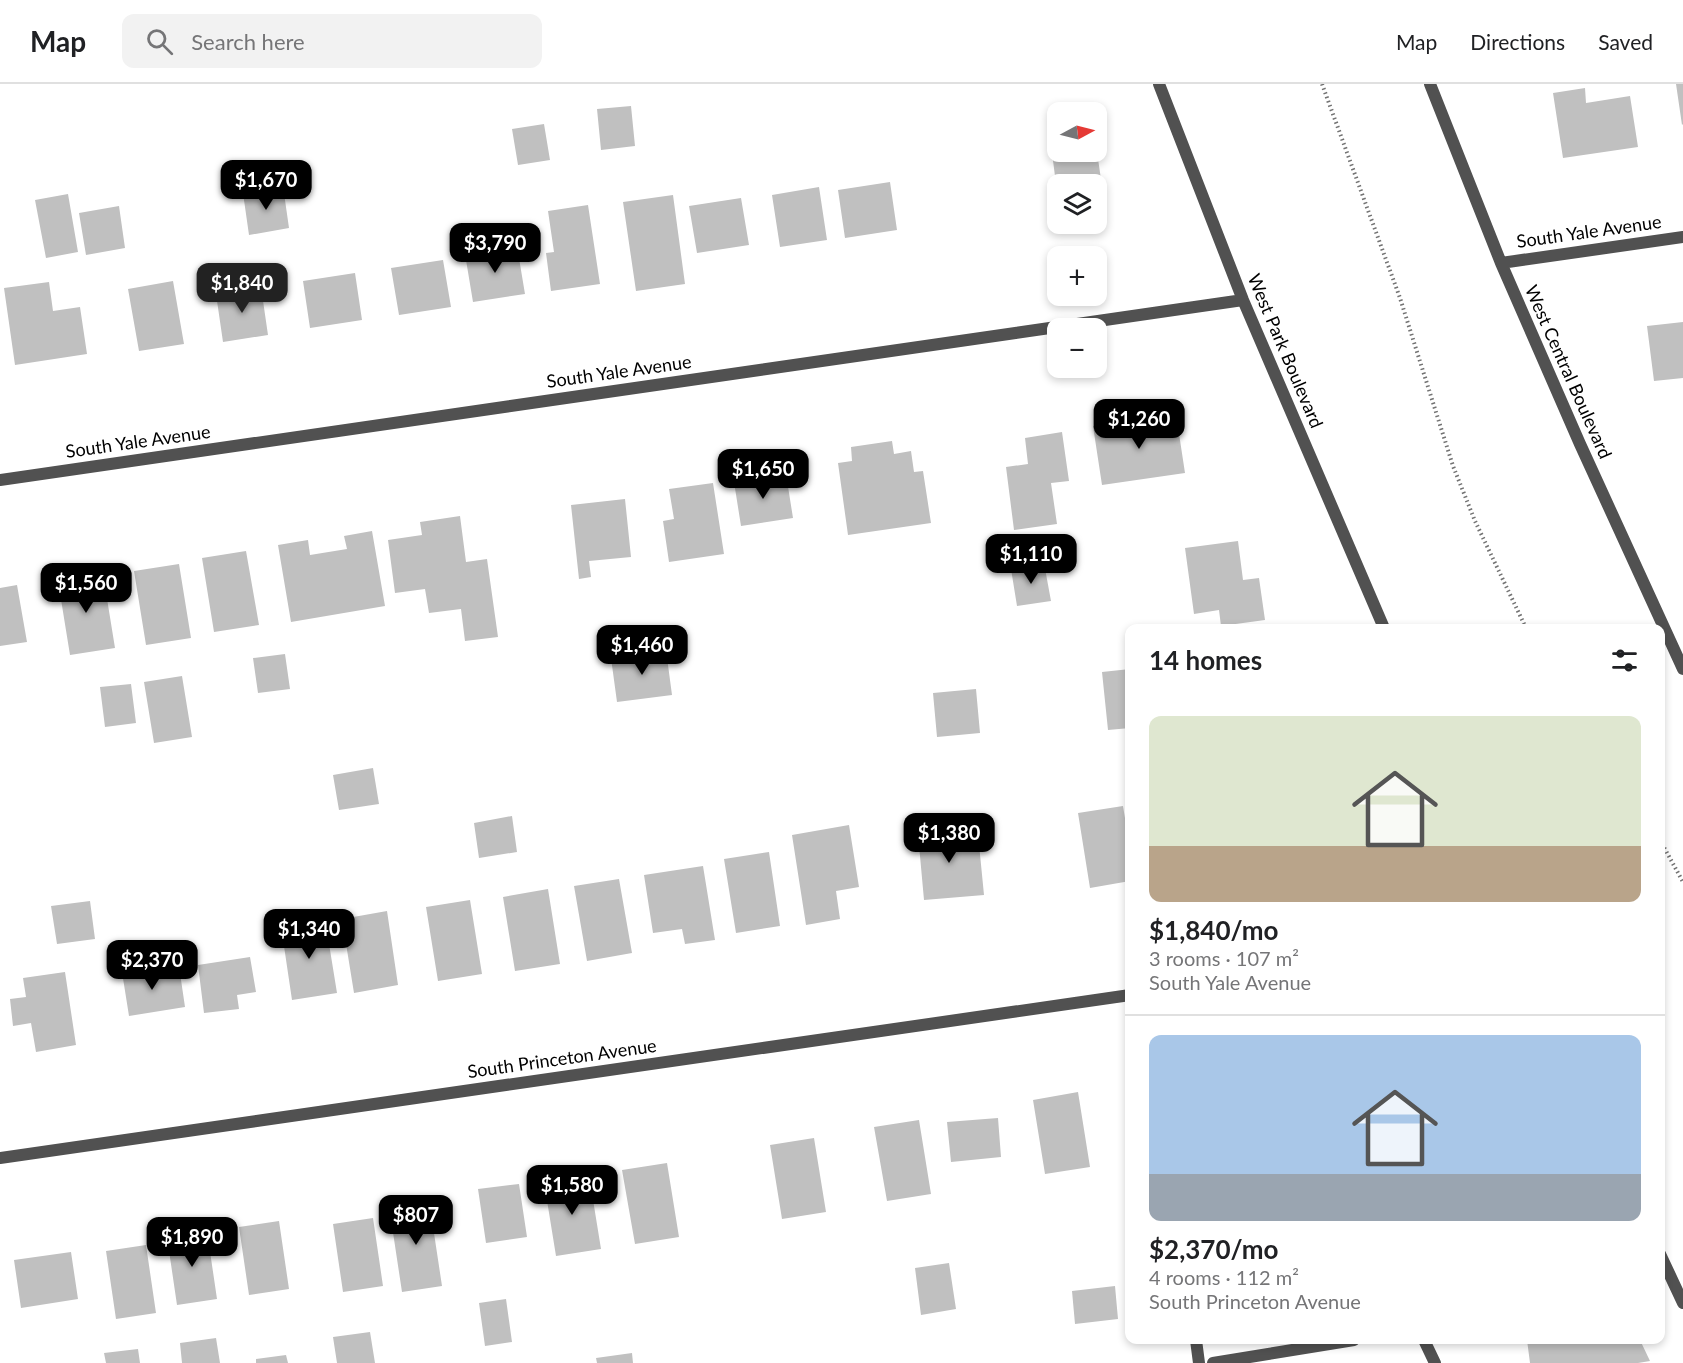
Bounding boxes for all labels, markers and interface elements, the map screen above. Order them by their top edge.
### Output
search box [122,14,542,68]
text: Map [30,24,86,58]
icon: search [143,25,176,58]
text: Search here [191,28,305,55]
text: Map [1396,29,1437,54]
text: Directions [1470,29,1565,54]
text: Saved [1598,29,1653,54]
north arrow [1047,102,1107,162]
map controls [1047,102,1107,378]
pin: $1,670 [217,160,315,211]
text: $1,670 [235,167,297,191]
button: layers [1047,174,1107,234]
street label: South Yale Avenue [1515,210,1663,252]
pin: $3,790 [446,223,544,274]
text: $3,790 [464,230,526,254]
button: + [1047,246,1107,306]
pin: $1,840 [193,263,291,314]
text: $1,840 [211,270,273,294]
street label: West Park Boulevard [1243,270,1328,431]
street label: West Central Boulevard [1521,281,1617,462]
button: − [1047,318,1107,378]
street label: South Yale Avenue [545,350,693,392]
pin: $1,260 [1090,399,1188,450]
text: $1,260 [1108,406,1170,430]
street label: South Yale Avenue [64,420,212,462]
pin: $1,650 [714,449,812,500]
text: $1,650 [732,456,794,480]
pin: $1,110 [982,534,1080,585]
text: $1,110 [1000,541,1062,565]
pin: $1,560 [37,563,135,614]
text: $1,560 [55,570,117,594]
pin: $1,460 [593,625,691,676]
text: $1,460 [611,632,673,656]
text: 14 homes [1149,644,1262,676]
icon: filters [1608,644,1641,677]
icon: home [1341,755,1449,863]
pin: $1,380 [900,813,998,864]
text: $1,380 [918,820,980,844]
pin: $1,340 [260,909,358,960]
text: $1,840/mo [1149,914,1279,946]
text: $1,340 [278,916,340,940]
pin: $2,370 [103,940,201,991]
text: 3 rooms · 107 m² [1149,946,1299,970]
text: $2,370 [121,947,183,971]
text: South Yale Avenue [1149,970,1311,994]
street label: South Princeton Avenue [466,1034,658,1082]
icon: home [1341,1074,1449,1182]
pin: $1,580 [523,1165,621,1216]
text: $1,580 [541,1172,603,1196]
pin: $807 [380,1195,452,1246]
text: $807 [393,1202,439,1226]
pin: $1,890 [143,1217,241,1268]
text: $1,890 [161,1224,223,1248]
text: $2,370/mo [1149,1233,1279,1265]
text: 4 rooms · 112 m² [1149,1265,1299,1289]
text: South Princeton Avenue [1149,1289,1361,1313]

